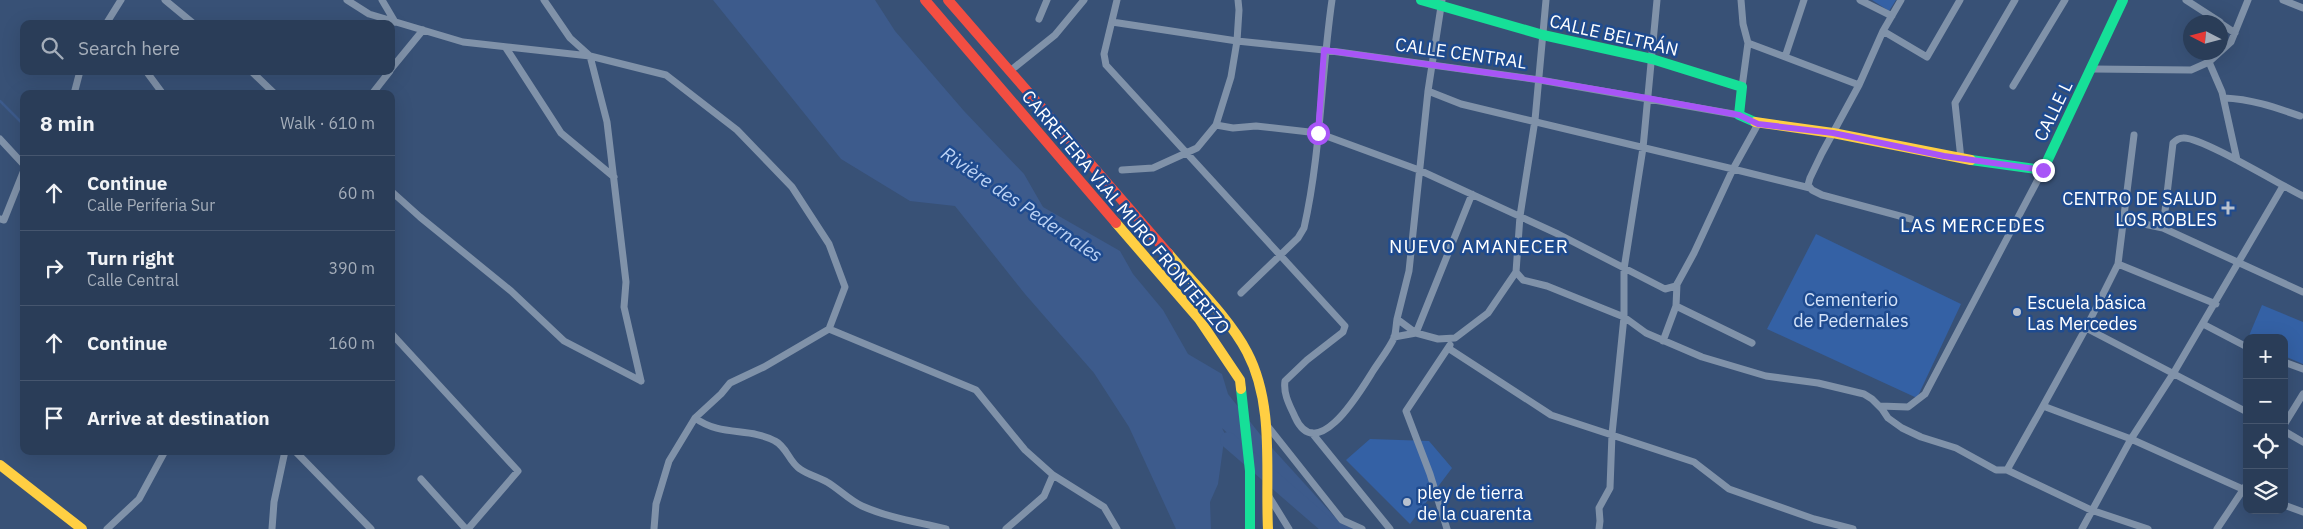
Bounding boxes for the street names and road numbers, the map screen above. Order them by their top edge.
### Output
street label: CALLE BELTRÁN [1547,9,1681,61]
street label: CALLE CENTRAL [1394,32,1528,74]
street label: CALLE L [2029,77,2077,145]
street label: CARRETERA VIAL MURO FRONTERIZO [1017,85,1235,339]

